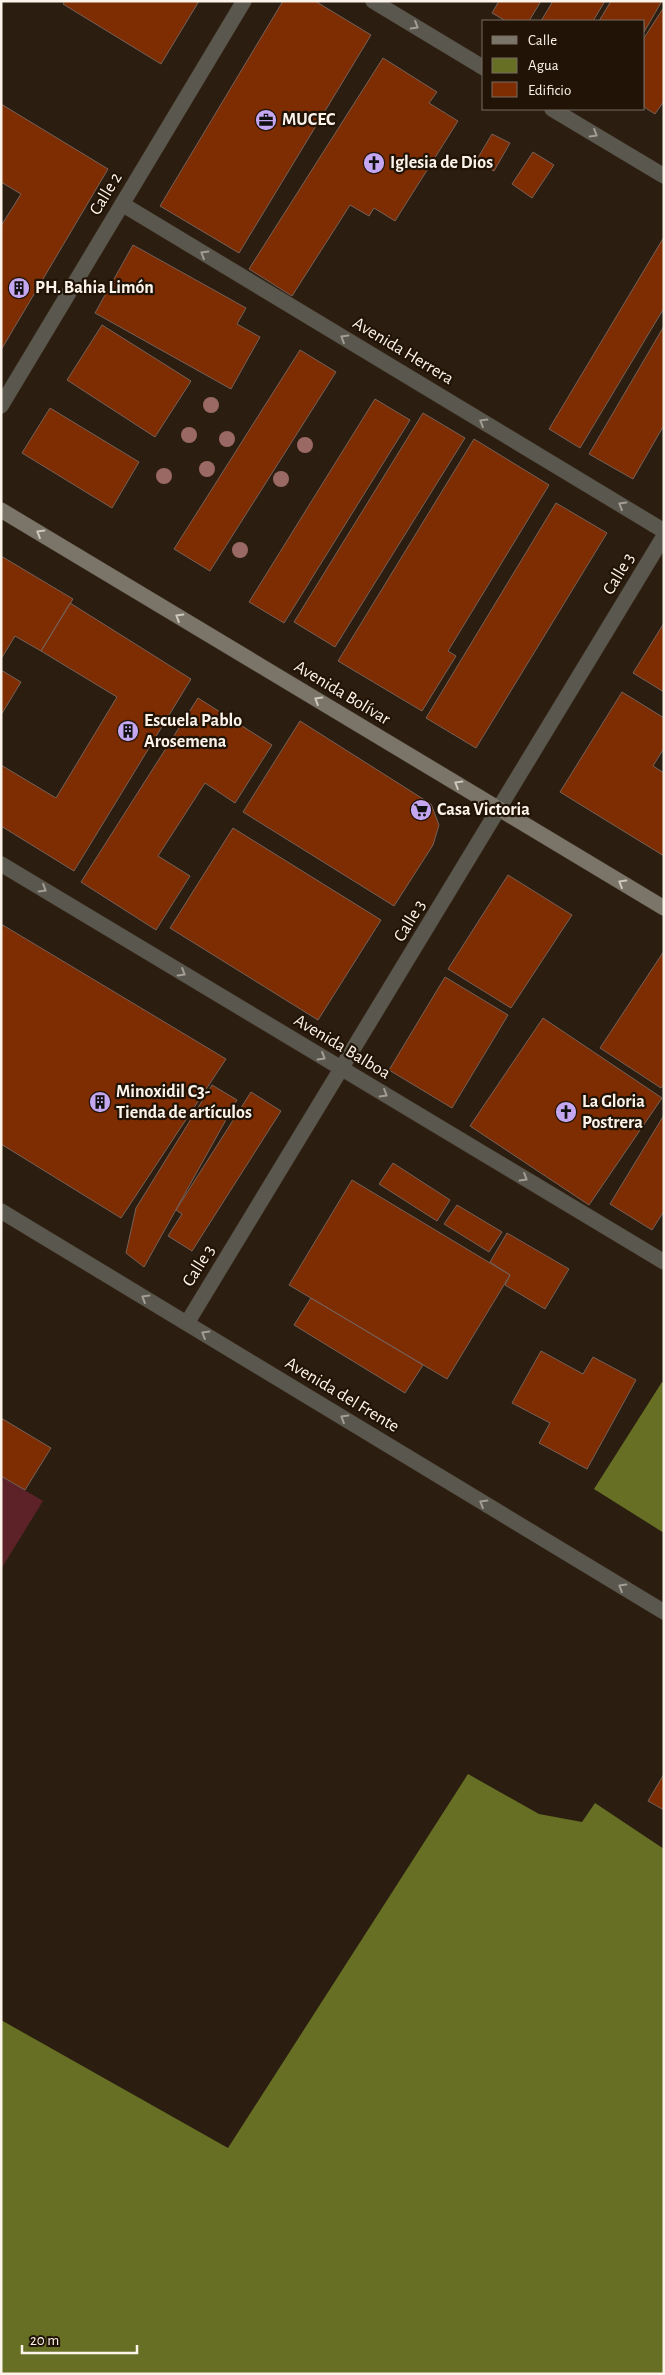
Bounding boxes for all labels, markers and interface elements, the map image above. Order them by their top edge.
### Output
one-way arrow [409,20,418,30]
legend [482,20,645,110]
text: Calle [528,33,557,48]
text: Agua [528,58,559,73]
text: Edificio [528,83,571,98]
office icon: MUCEC [254,108,278,132]
place label: MUCEC [282,111,336,129]
one-way arrow [588,127,597,137]
church icon: Iglesia de Dios [362,151,386,175]
place label: Iglesia de Dios [390,154,493,172]
street label: Calle 2 [86,170,126,218]
one-way arrow [201,250,210,260]
building icon: PH. Bahia Limón [7,276,31,300]
place label: PH. Bahia Limón [35,279,154,297]
street label: Avenida Herrera [349,314,457,388]
one-way arrow [340,334,349,344]
one-way arrow [479,418,488,428]
one-way arrow [618,502,627,512]
one-way arrow [36,530,45,540]
street label: Calle 3 [600,550,638,598]
one-way arrow [175,613,184,623]
street label: Avenida Bolívar [291,657,393,729]
one-way arrow [315,697,324,707]
place label: Escuela Pablo Arosemena [144,712,242,751]
building icon: Escuela Pablo Arosemena [116,719,140,743]
one-way arrow [454,781,463,791]
supermarket icon: Casa Victoria [409,798,433,822]
place label: Casa Victoria [437,801,530,819]
one-way arrow [618,879,627,889]
one-way arrow [38,883,47,893]
street label: Calle 3 [391,897,429,945]
one-way arrow [177,966,186,976]
street label: Avenida Balboa [291,1011,393,1083]
one-way arrow [316,1050,325,1060]
place label: Minoxidil C3- Tienda de artículos [116,1083,252,1122]
one-way arrow [379,1088,388,1098]
building icon: Minoxidil C3- Tienda de artículos [88,1090,112,1114]
place label: La Gloria Postrera [582,1093,645,1132]
church icon: La Gloria Postrera [554,1100,578,1124]
one-way arrow [518,1171,527,1181]
street label: Calle 3 [179,1242,219,1290]
one-way arrow [141,1294,150,1304]
one-way arrow [202,1331,211,1341]
street label: Avenida del Frente [282,1354,402,1436]
one-way arrow [341,1415,350,1425]
one-way arrow [480,1499,489,1509]
one-way arrow [619,1584,628,1594]
scale bar [22,2322,138,2354]
text: 20 m [30,2333,59,2348]

